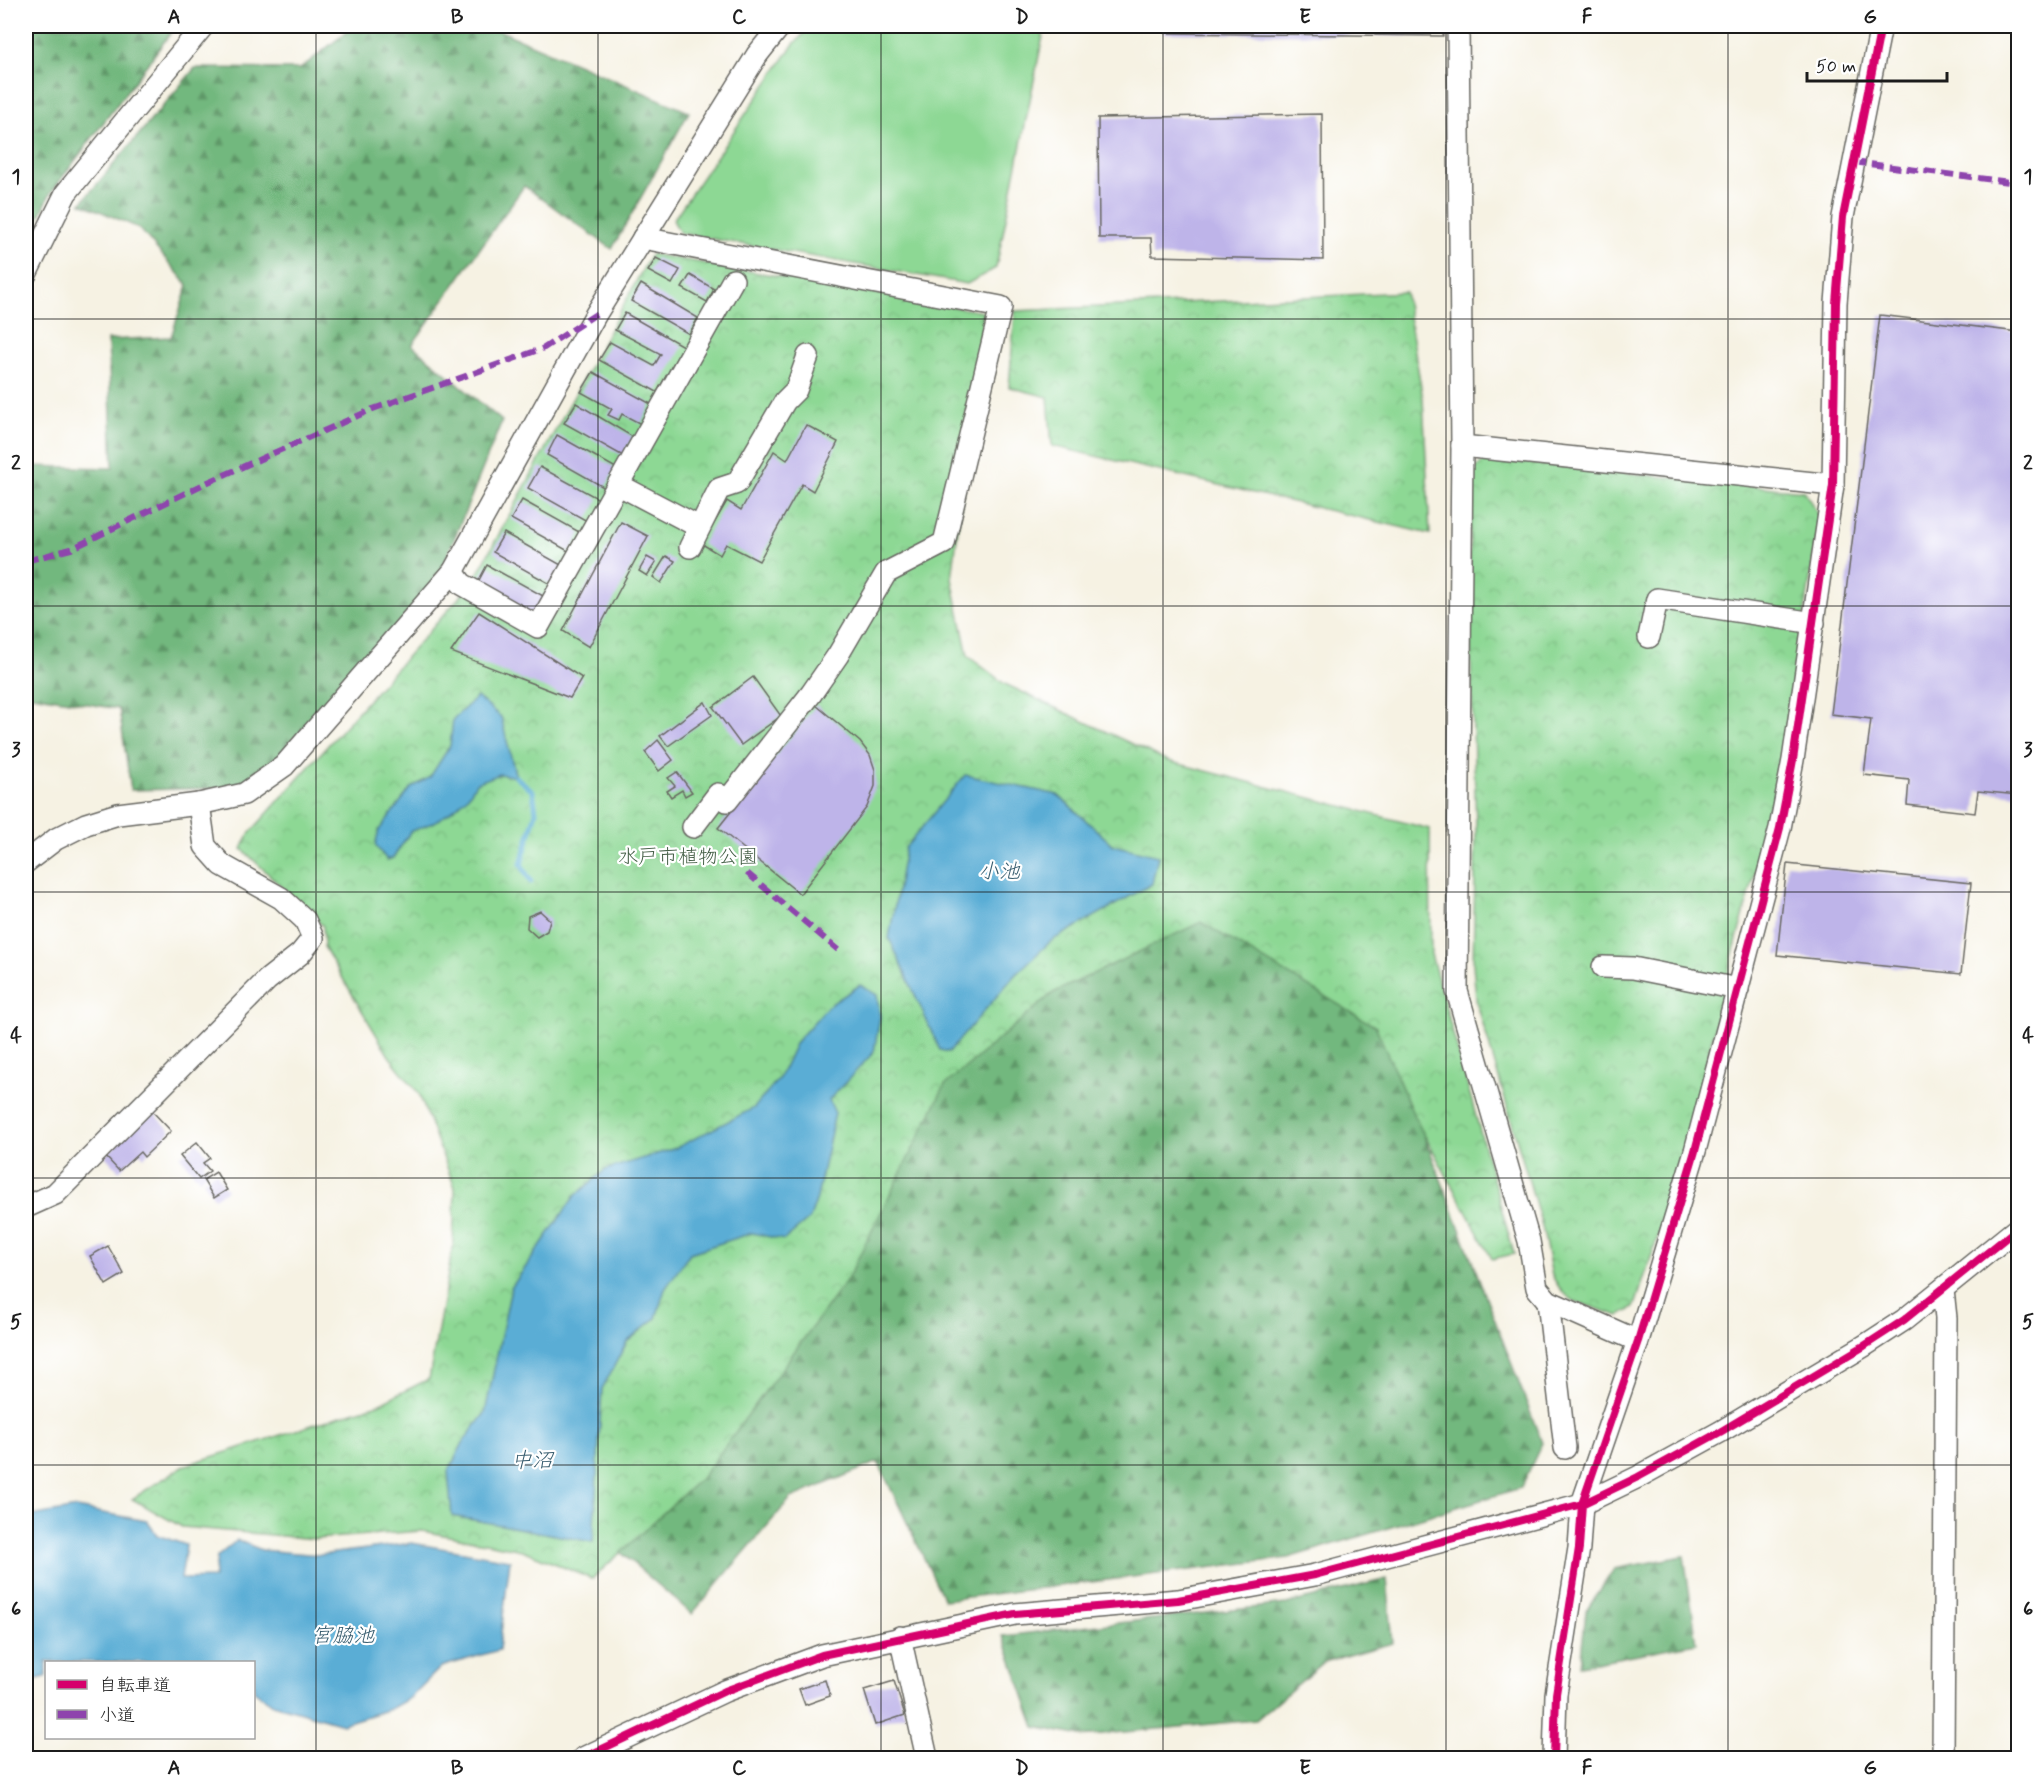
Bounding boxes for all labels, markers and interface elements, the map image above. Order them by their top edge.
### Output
text: A [167,4,181,31]
text: B [451,4,464,31]
text: C [732,4,747,31]
text: D [1015,4,1029,31]
text: E [1299,4,1311,31]
text: F [1582,4,1593,31]
text: G [1863,4,1877,31]
scale bar [1807,45,1946,83]
text: 50 m [1816,55,1856,79]
text: 1 [12,164,20,191]
text: 1 [2024,164,2032,191]
text: 2 [11,450,21,477]
text: 2 [2023,450,2033,477]
text: 3 [11,737,21,764]
text: 3 [2023,737,2033,764]
park label: 水戸市植物公園 [618,844,758,871]
water label: 小池 [978,858,1021,886]
text: 4 [10,1023,22,1050]
text: 4 [2022,1023,2034,1050]
text: 5 [10,1309,22,1336]
text: 5 [2022,1309,2034,1336]
water label: 中沼 [511,1447,555,1475]
text: 6 [11,1596,21,1623]
text: 6 [2023,1596,2033,1623]
water label: 宮脇池 [312,1622,375,1650]
legend [45,1661,255,1739]
text: 自転車道 [99,1674,171,1698]
text: 小道 [99,1704,135,1728]
text: A [167,1755,181,1782]
text: B [451,1755,464,1782]
text: C [732,1755,747,1782]
text: D [1015,1755,1029,1782]
text: E [1299,1755,1311,1782]
text: F [1582,1755,1593,1782]
text: G [1863,1755,1877,1782]

